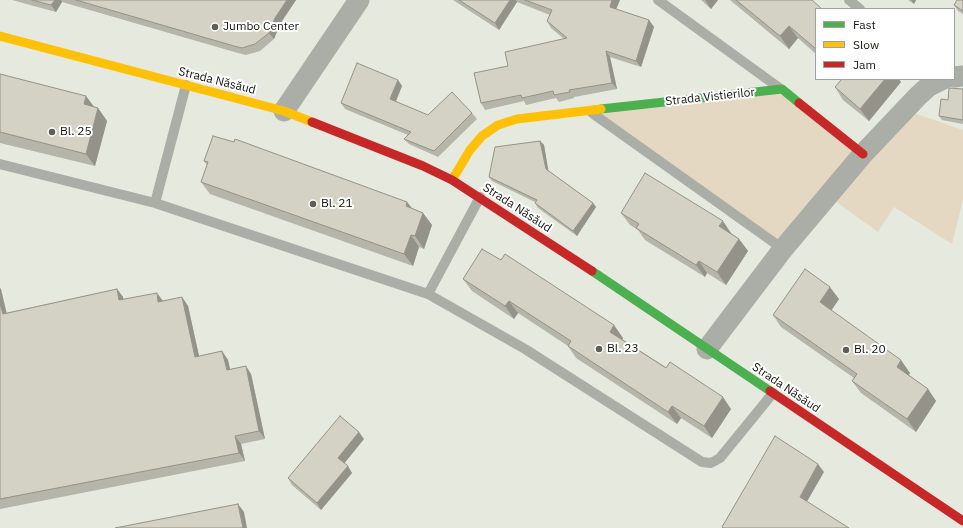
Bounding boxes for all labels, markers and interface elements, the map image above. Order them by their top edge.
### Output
legend [815,8,955,80]
text: Fast [853,17,876,32]
place label: Jumbo Center [223,20,299,34]
marker: Jumbo Center [210,22,220,32]
text: Slow [853,37,879,52]
text: Jam [853,57,876,72]
street label: Strada Năsăud [177,64,257,98]
street label: Strada Vistierilor [665,85,755,109]
place label: Bl. 25 [60,125,92,139]
marker: Bl. 25 [47,127,57,137]
street label: Strada Năsăud [480,180,554,236]
place label: Bl. 21 [321,197,353,211]
marker: Bl. 21 [308,199,318,209]
place label: Bl. 23 [607,342,639,356]
place label: Bl. 20 [854,343,886,357]
marker: Bl. 23 [594,344,604,354]
marker: Bl. 20 [841,345,851,355]
street label: Strada Năsăud [749,360,823,416]

